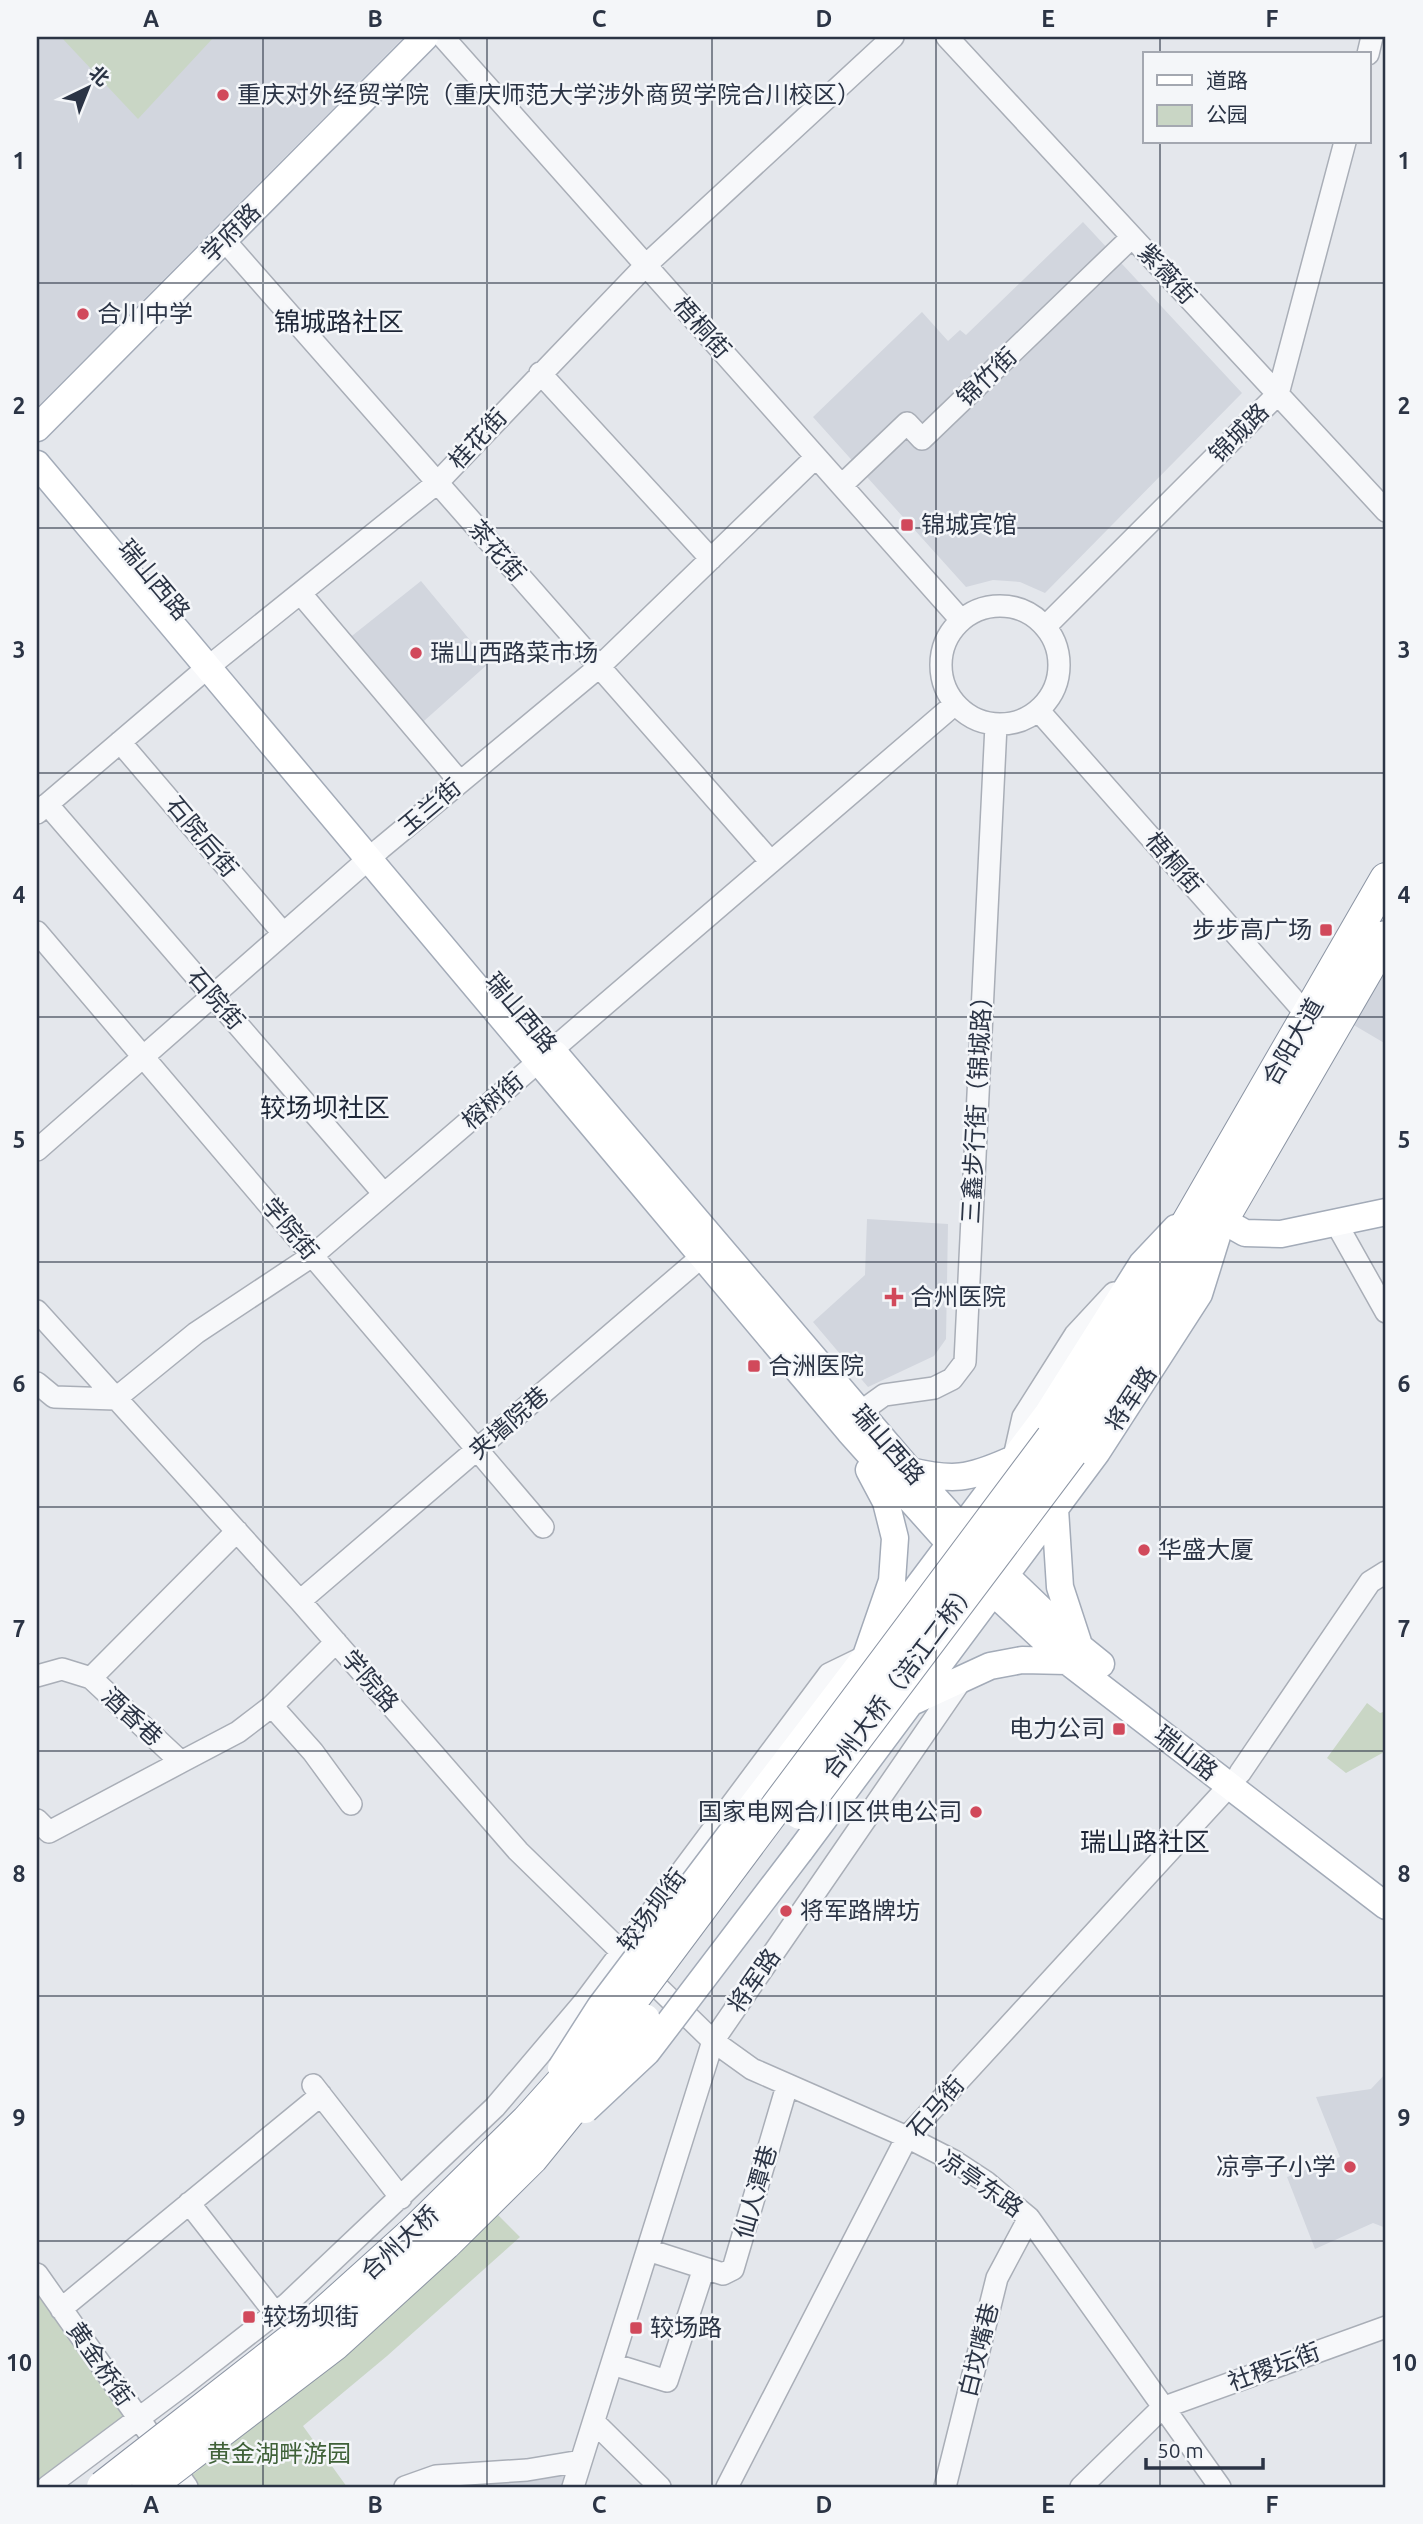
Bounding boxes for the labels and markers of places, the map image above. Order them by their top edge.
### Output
place label: 重庆对外经贸学院（重庆师范大学涉外商贸学院合川校区） [237,81,861,108]
marker: 重庆对外经贸学院（重庆师范大学涉外商贸学院合川校区） [215,87,231,103]
place label: 合川中学 [97,300,193,327]
marker: 合川中学 [75,306,91,322]
place label: 锦城宾馆 [921,511,1017,538]
marker: 锦城宾馆 [899,517,915,533]
place label: 瑞山西路菜市场 [430,639,598,666]
marker: 瑞山西路菜市场 [408,645,424,661]
place label: 步步高广场 [1192,916,1312,943]
marker: 步步高广场 [1318,922,1334,938]
place label: 合州医院 [910,1283,1006,1310]
marker: 合州医院 [884,1287,904,1307]
place label: 合洲医院 [768,1352,864,1379]
marker: 合洲医院 [746,1358,762,1374]
place label: 华盛大厦 [1158,1536,1254,1563]
marker: 华盛大厦 [1136,1542,1152,1558]
place label: 电力公司 [1009,1715,1105,1742]
marker: 电力公司 [1111,1721,1127,1737]
place label: 国家电网合川区供电公司 [698,1798,962,1825]
marker: 国家电网合川区供电公司 [968,1804,984,1820]
place label: 将军路牌坊 [800,1897,920,1924]
marker: 将军路牌坊 [778,1903,794,1919]
place label: 凉亭子小学 [1216,2153,1336,2180]
marker: 凉亭子小学 [1342,2159,1358,2175]
place label: 较场坝街 [263,2303,359,2330]
marker: 较场坝街 [241,2309,257,2325]
place label: 较场路 [650,2314,722,2341]
marker: 较场路 [628,2320,644,2336]

